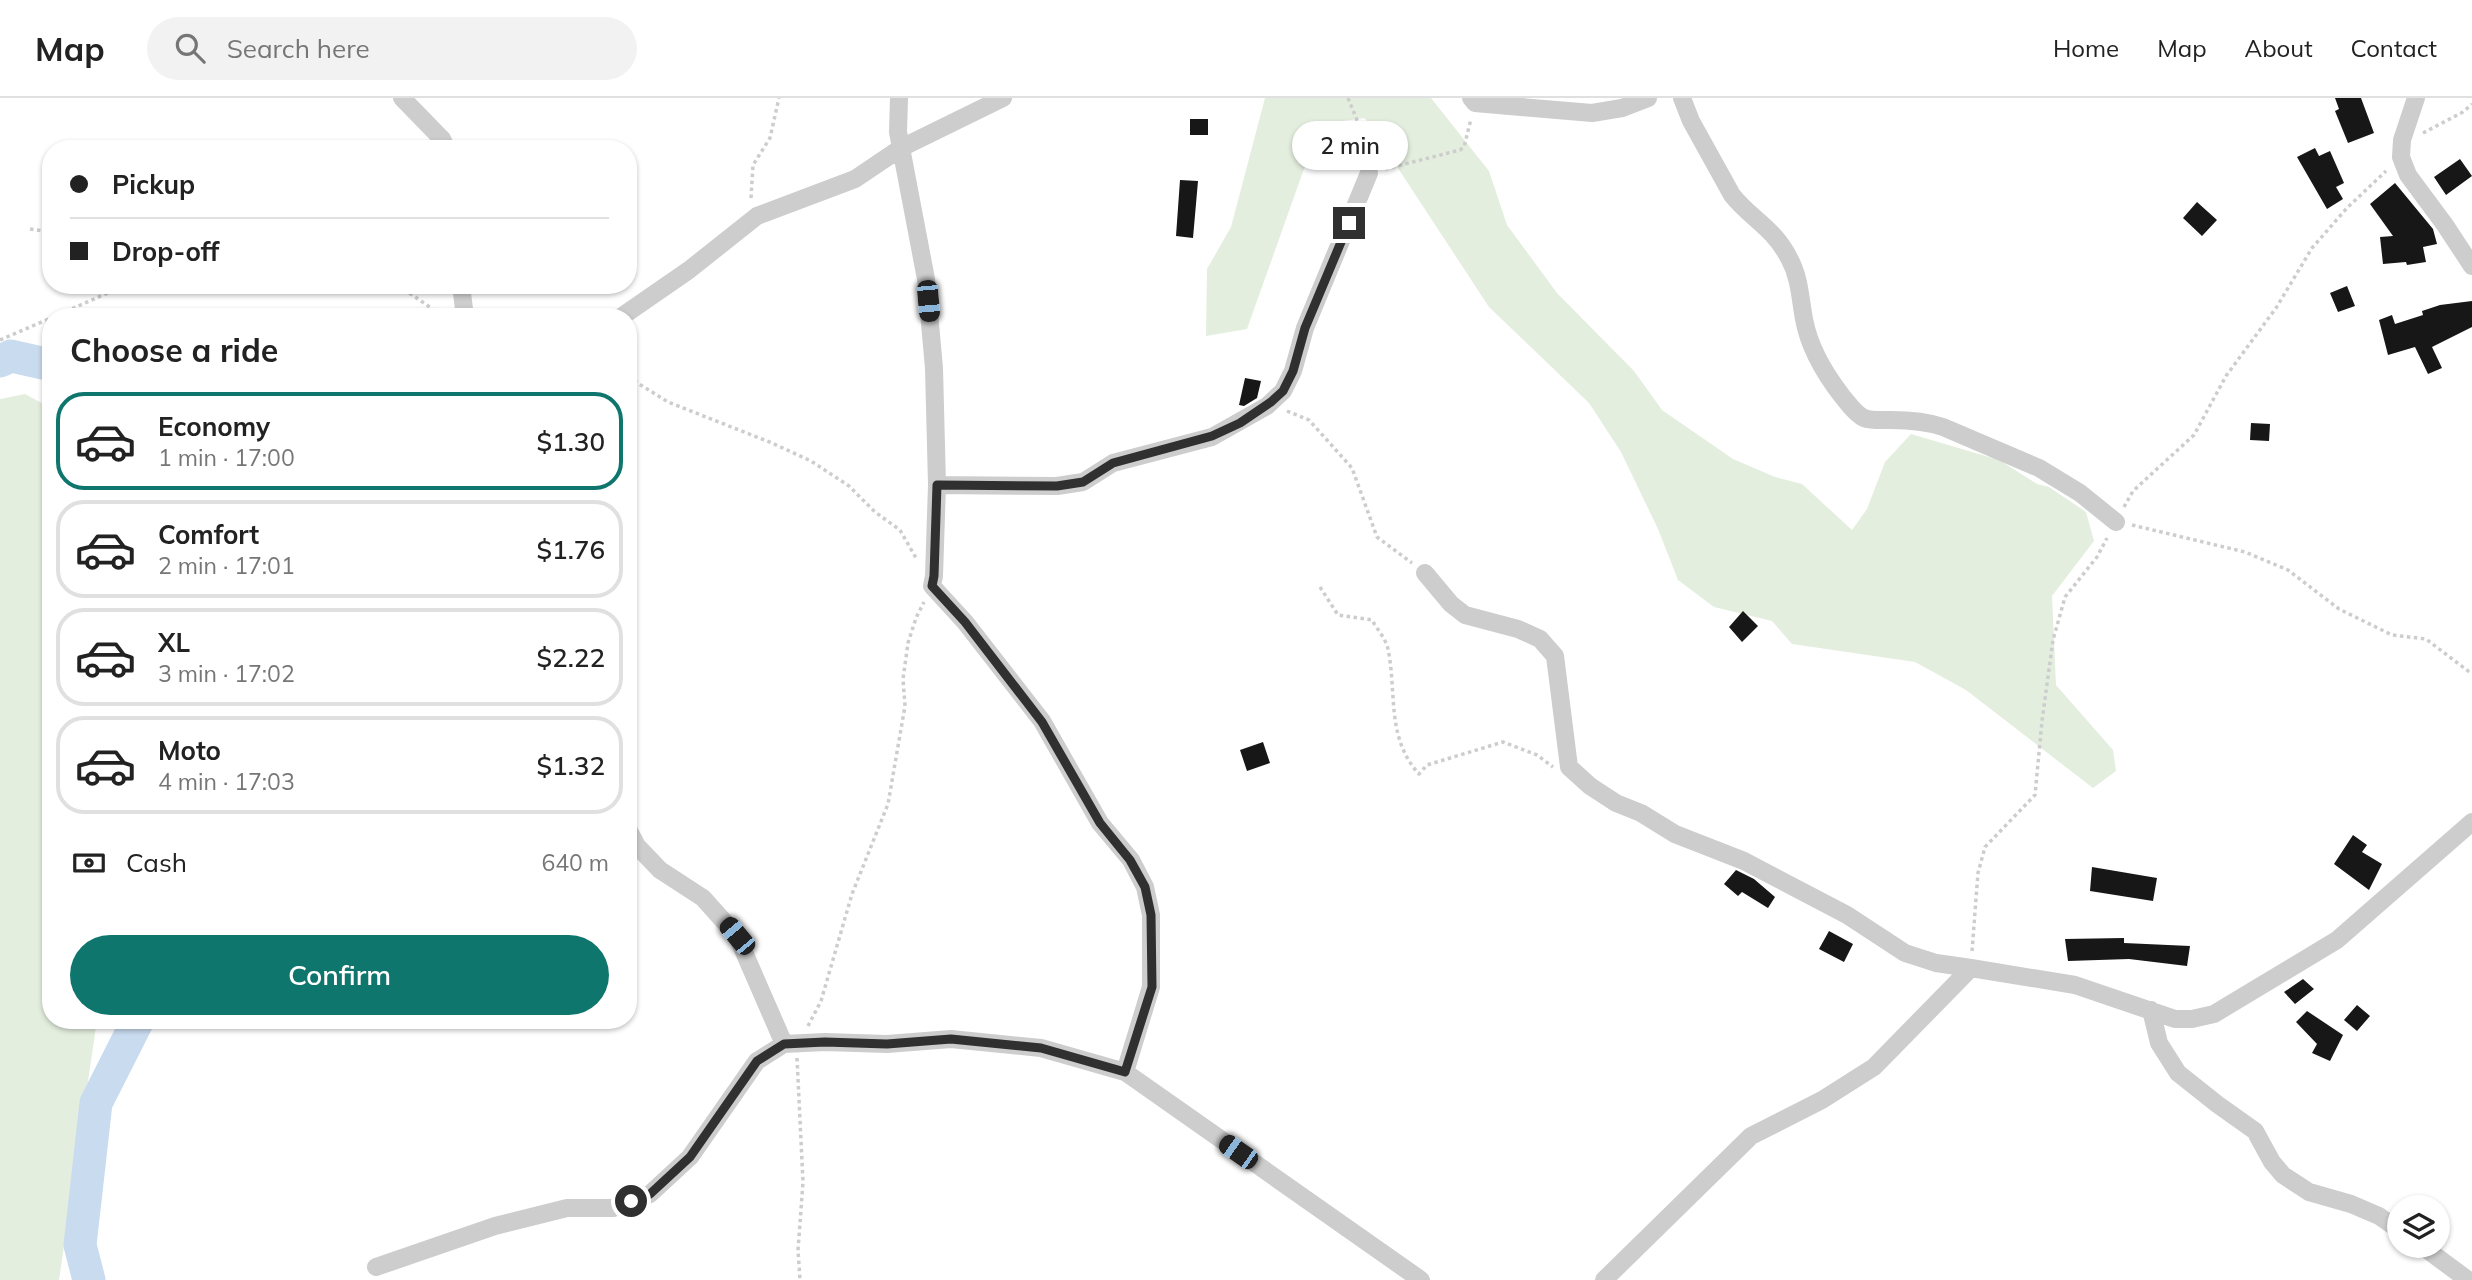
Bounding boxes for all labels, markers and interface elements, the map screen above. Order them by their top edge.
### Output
search box [147,17,637,80]
text: Map [35,28,105,69]
icon: search [171,29,209,67]
text: Search here [227,32,370,65]
text: Home [2053,33,2119,63]
text: Map [2157,33,2207,63]
text: About [2245,33,2313,63]
text: Contact [2351,33,2437,63]
callout: 2 min [1291,122,1407,170]
text: 2 min [1320,131,1380,160]
text: Pickup [112,168,195,201]
route end [1333,207,1365,239]
text: Drop-off [112,235,219,268]
car [916,279,941,323]
text: Choose a ride [70,330,278,370]
icon: car [74,410,137,473]
text: Economy [158,410,270,443]
text: $1.30 [536,425,605,458]
text: 1 min · 17:00 [158,443,295,472]
icon: car [74,518,137,581]
text: Comfort [158,518,259,551]
text: $1.76 [536,533,605,566]
text: 2 min · 17:01 [158,551,295,580]
icon: car [74,626,137,689]
text: XL [158,626,190,659]
text: $2.22 [536,641,605,674]
text: 3 min · 17:02 [158,659,295,688]
icon: car [74,734,137,797]
text: Moto [158,734,221,767]
text: $1.32 [536,749,605,782]
text: 4 min · 17:03 [158,767,295,796]
icon: cash [70,844,108,882]
text: Cash [126,846,187,879]
text: 640 m [541,848,609,877]
car [716,913,759,959]
button: Confirm [70,935,609,1015]
car [1215,1131,1262,1173]
route start [615,1185,647,1217]
map controls [2387,1195,2450,1258]
button: layers [2387,1195,2450,1258]

